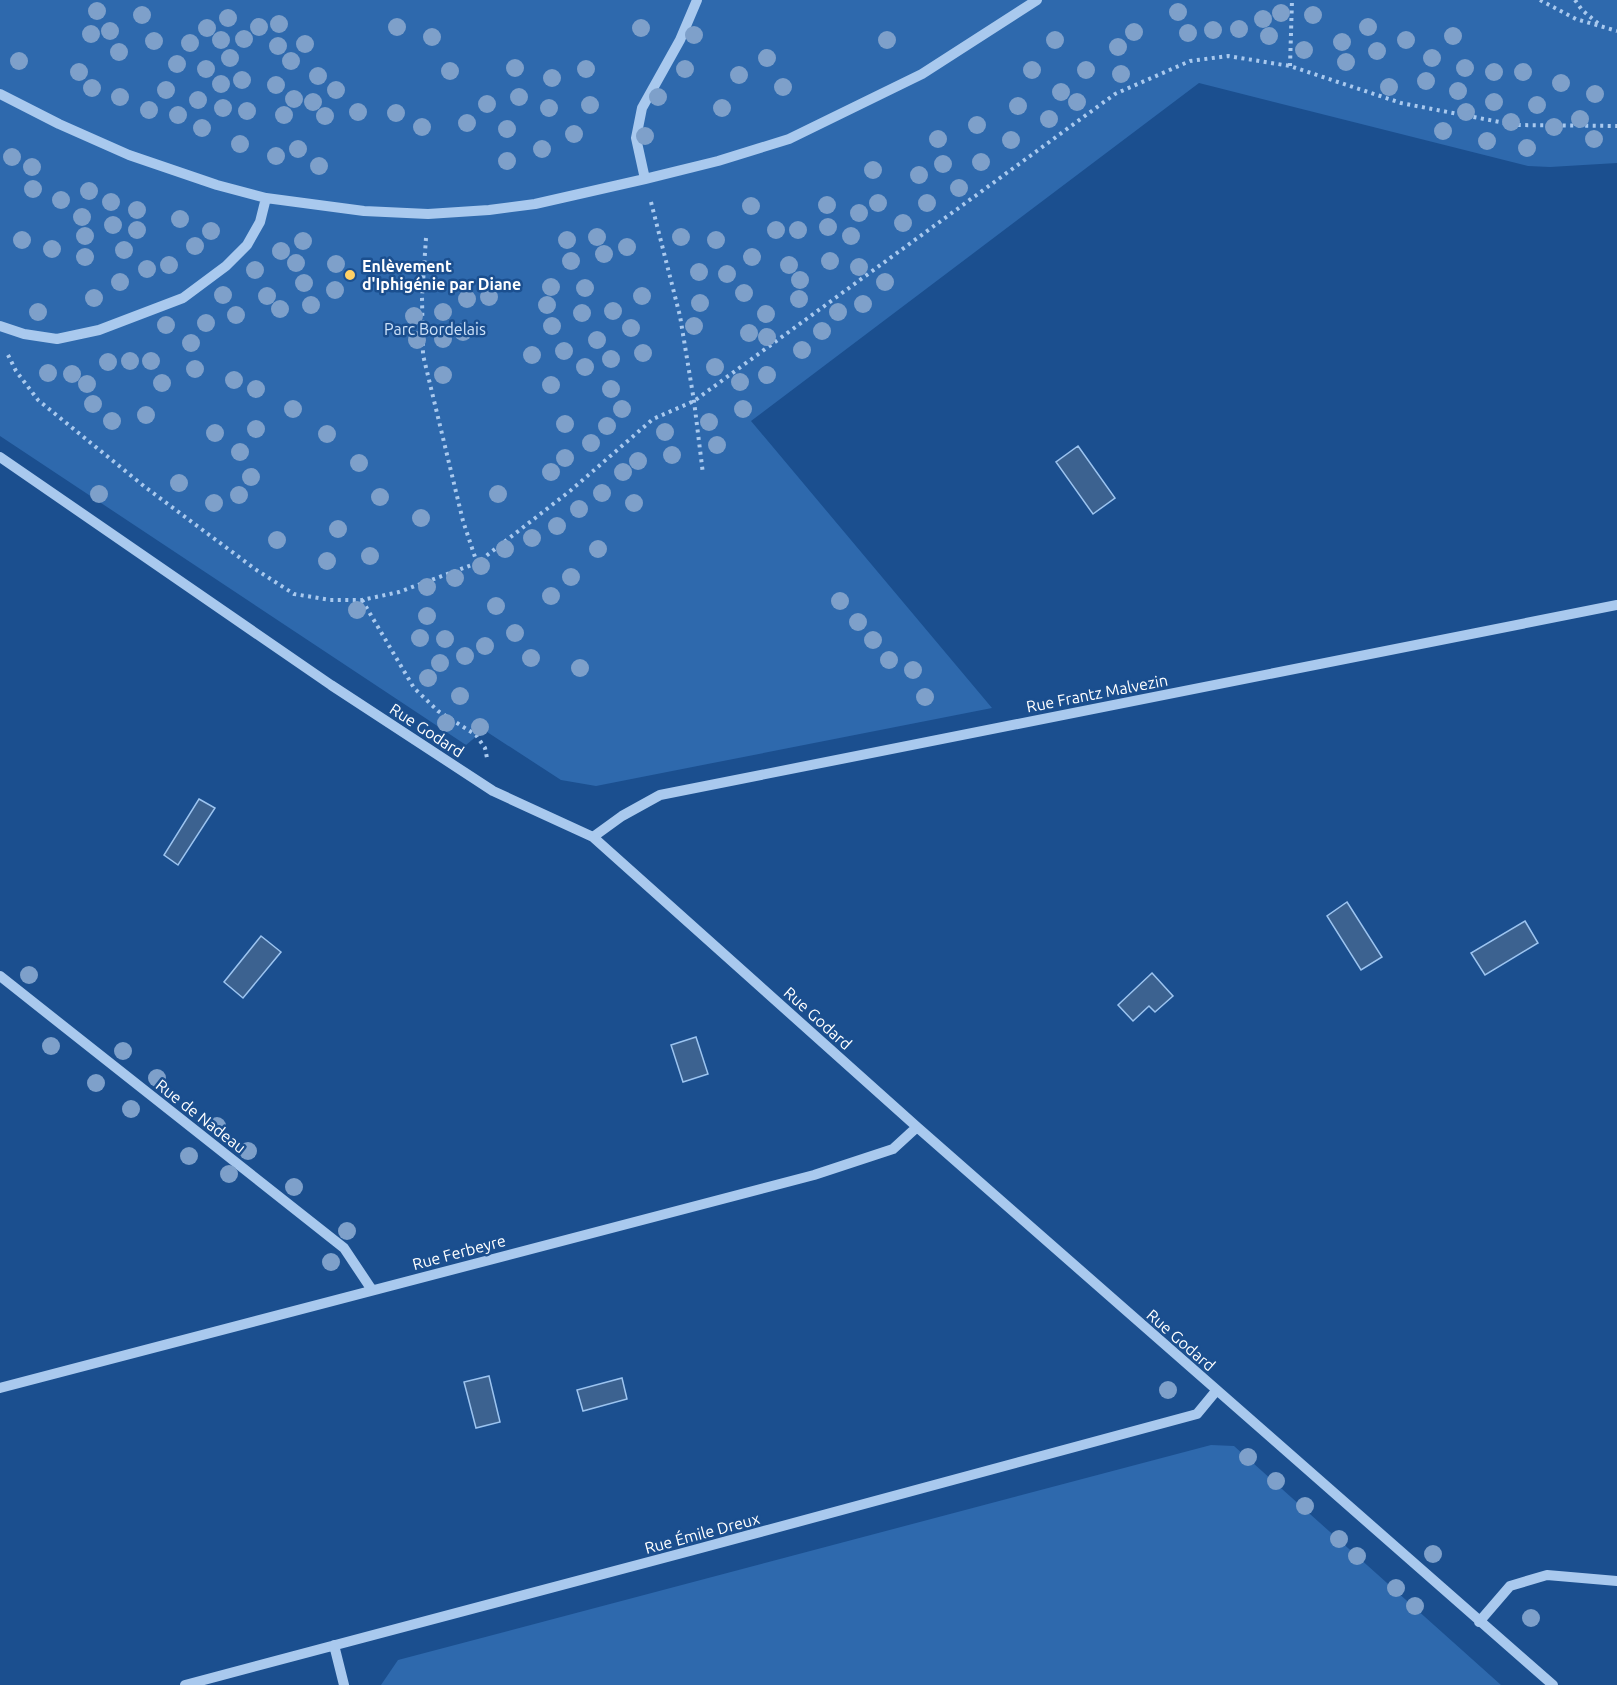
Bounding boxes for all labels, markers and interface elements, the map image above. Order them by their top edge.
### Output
place label: Enlèvement d'Iphigénie par Diane [362,257,521,293]
marker: Enlèvement d'Iphigénie par Diane [343,268,357,282]
park label: Parc Bordelais [384,320,486,338]
street label: Rue Frantz Malvezin [1025,670,1169,716]
street label: Rue Godard [387,699,467,761]
street label: Rue Godard [781,983,855,1053]
street label: Rue de Nadeau [153,1075,249,1157]
street label: Rue Ferbeyre [410,1231,508,1273]
street label: Rue Godard [1143,1305,1219,1375]
street label: Rue Émile Dreux [642,1507,761,1557]

